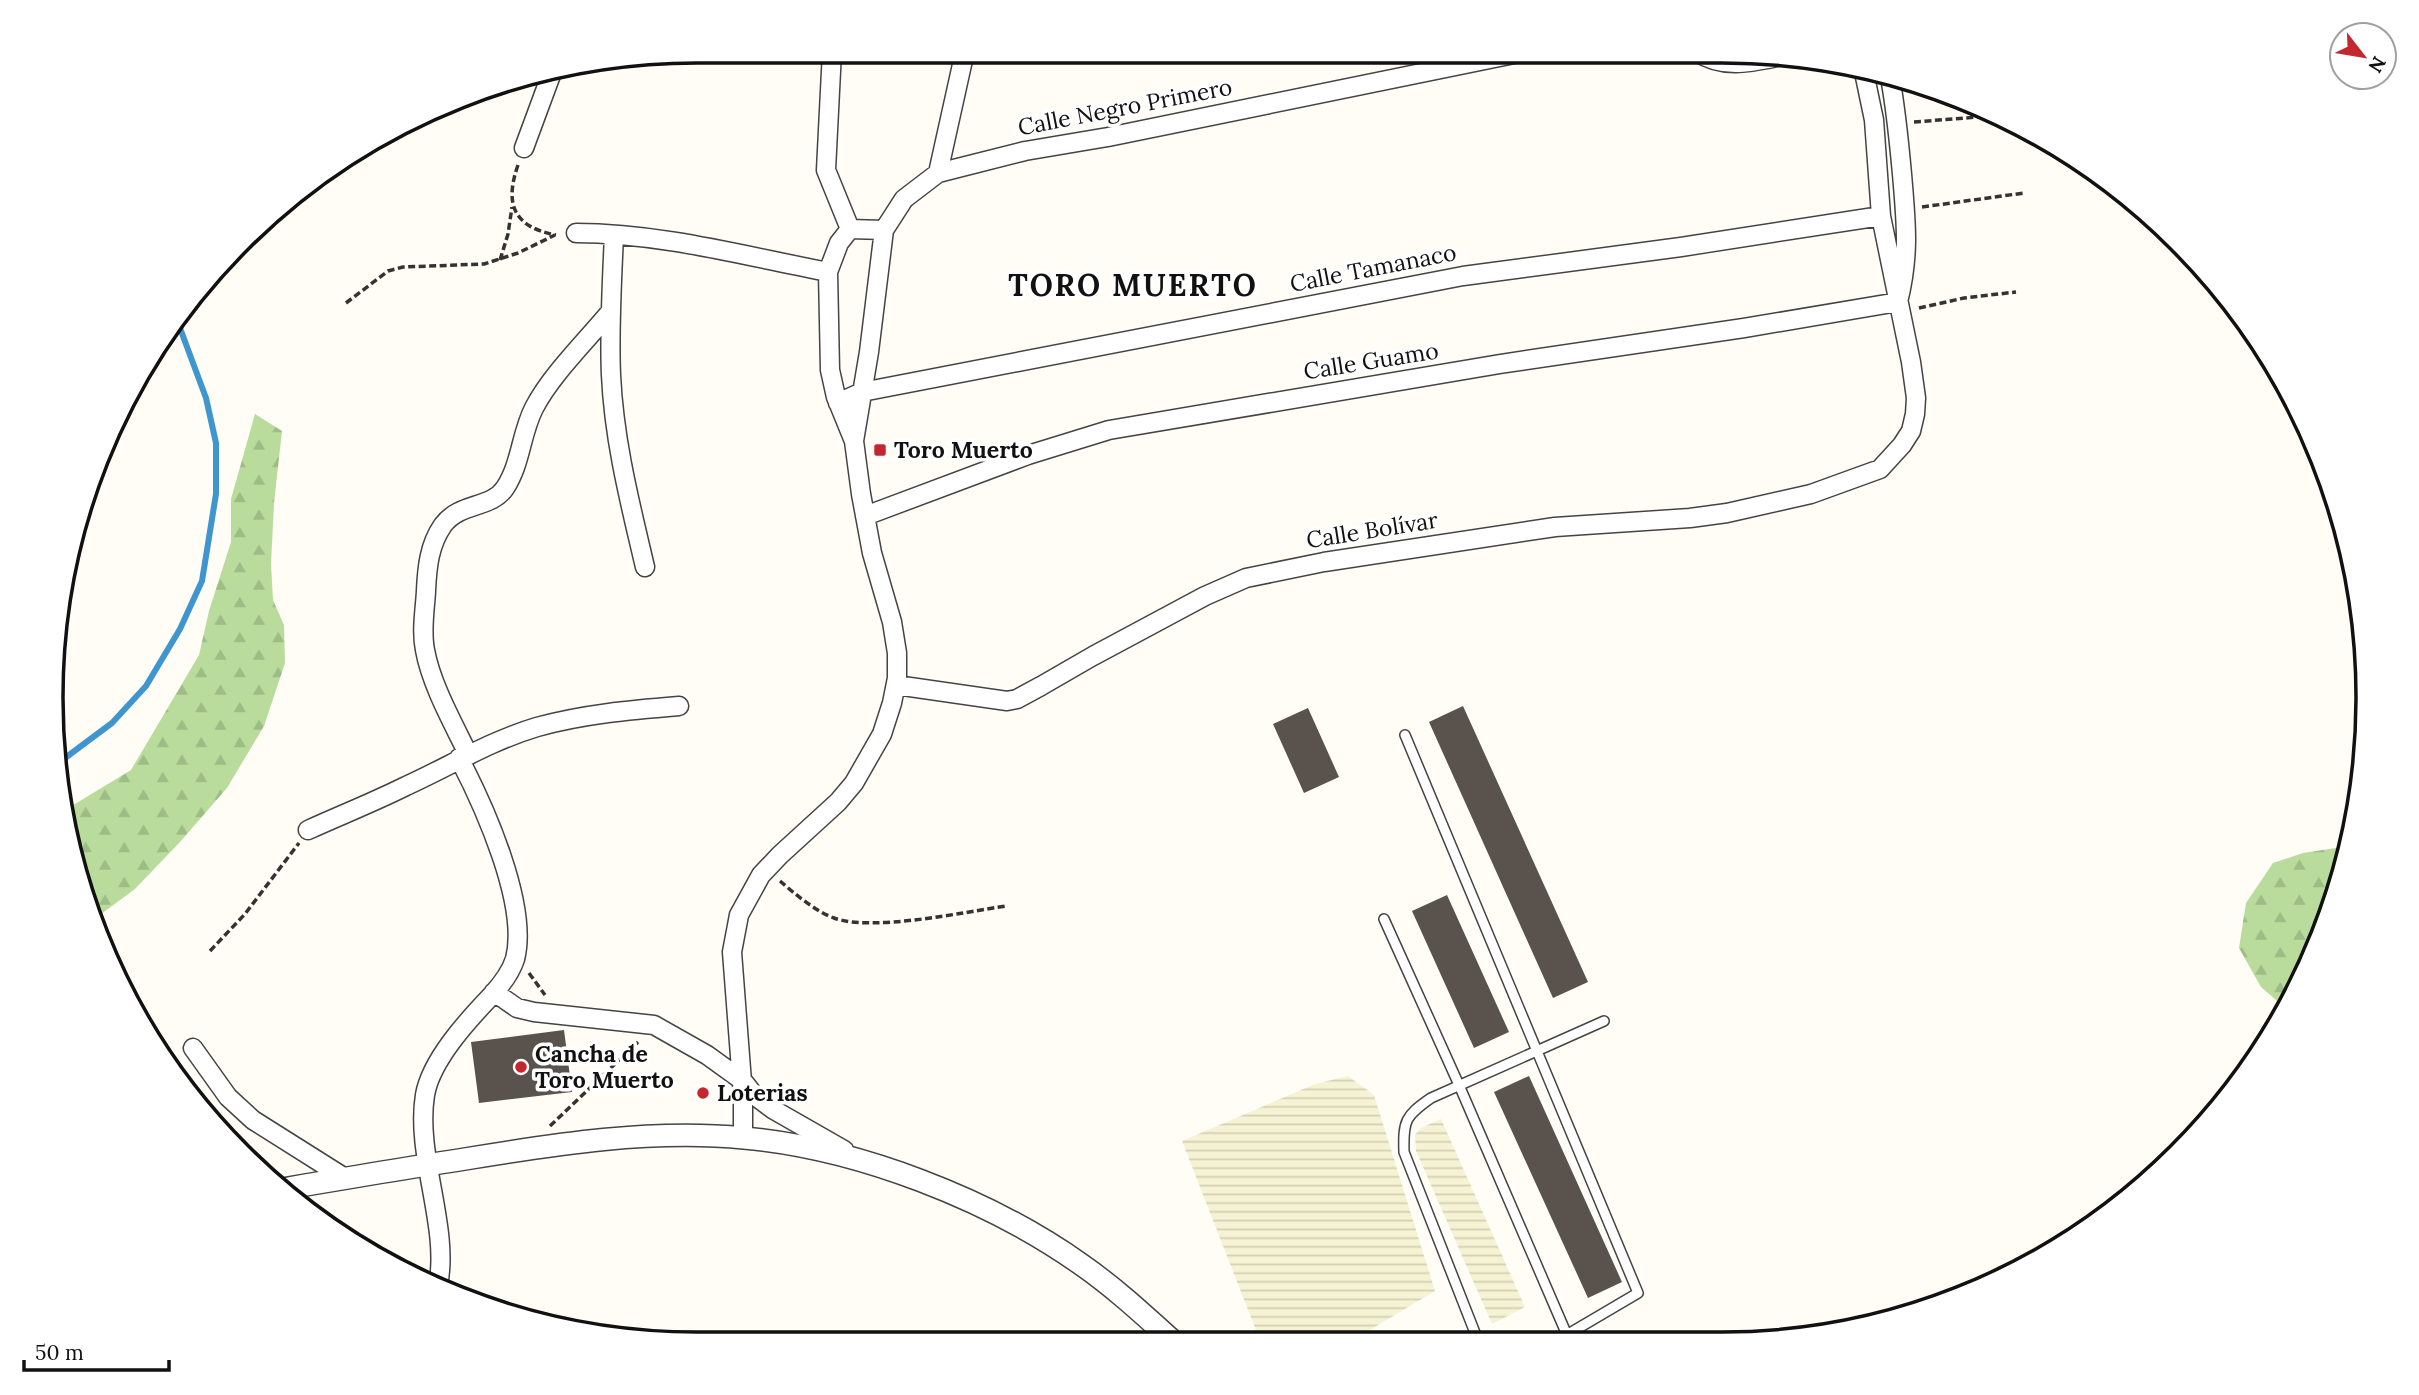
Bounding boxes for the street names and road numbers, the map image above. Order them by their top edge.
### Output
street label: Calle Negro Primero [1015,72,1234,141]
street label: Calle Tamanaco [1287,237,1459,298]
street label: Calle Guamo [1301,336,1440,385]
street label: Calle Bolívar [1304,505,1440,554]

